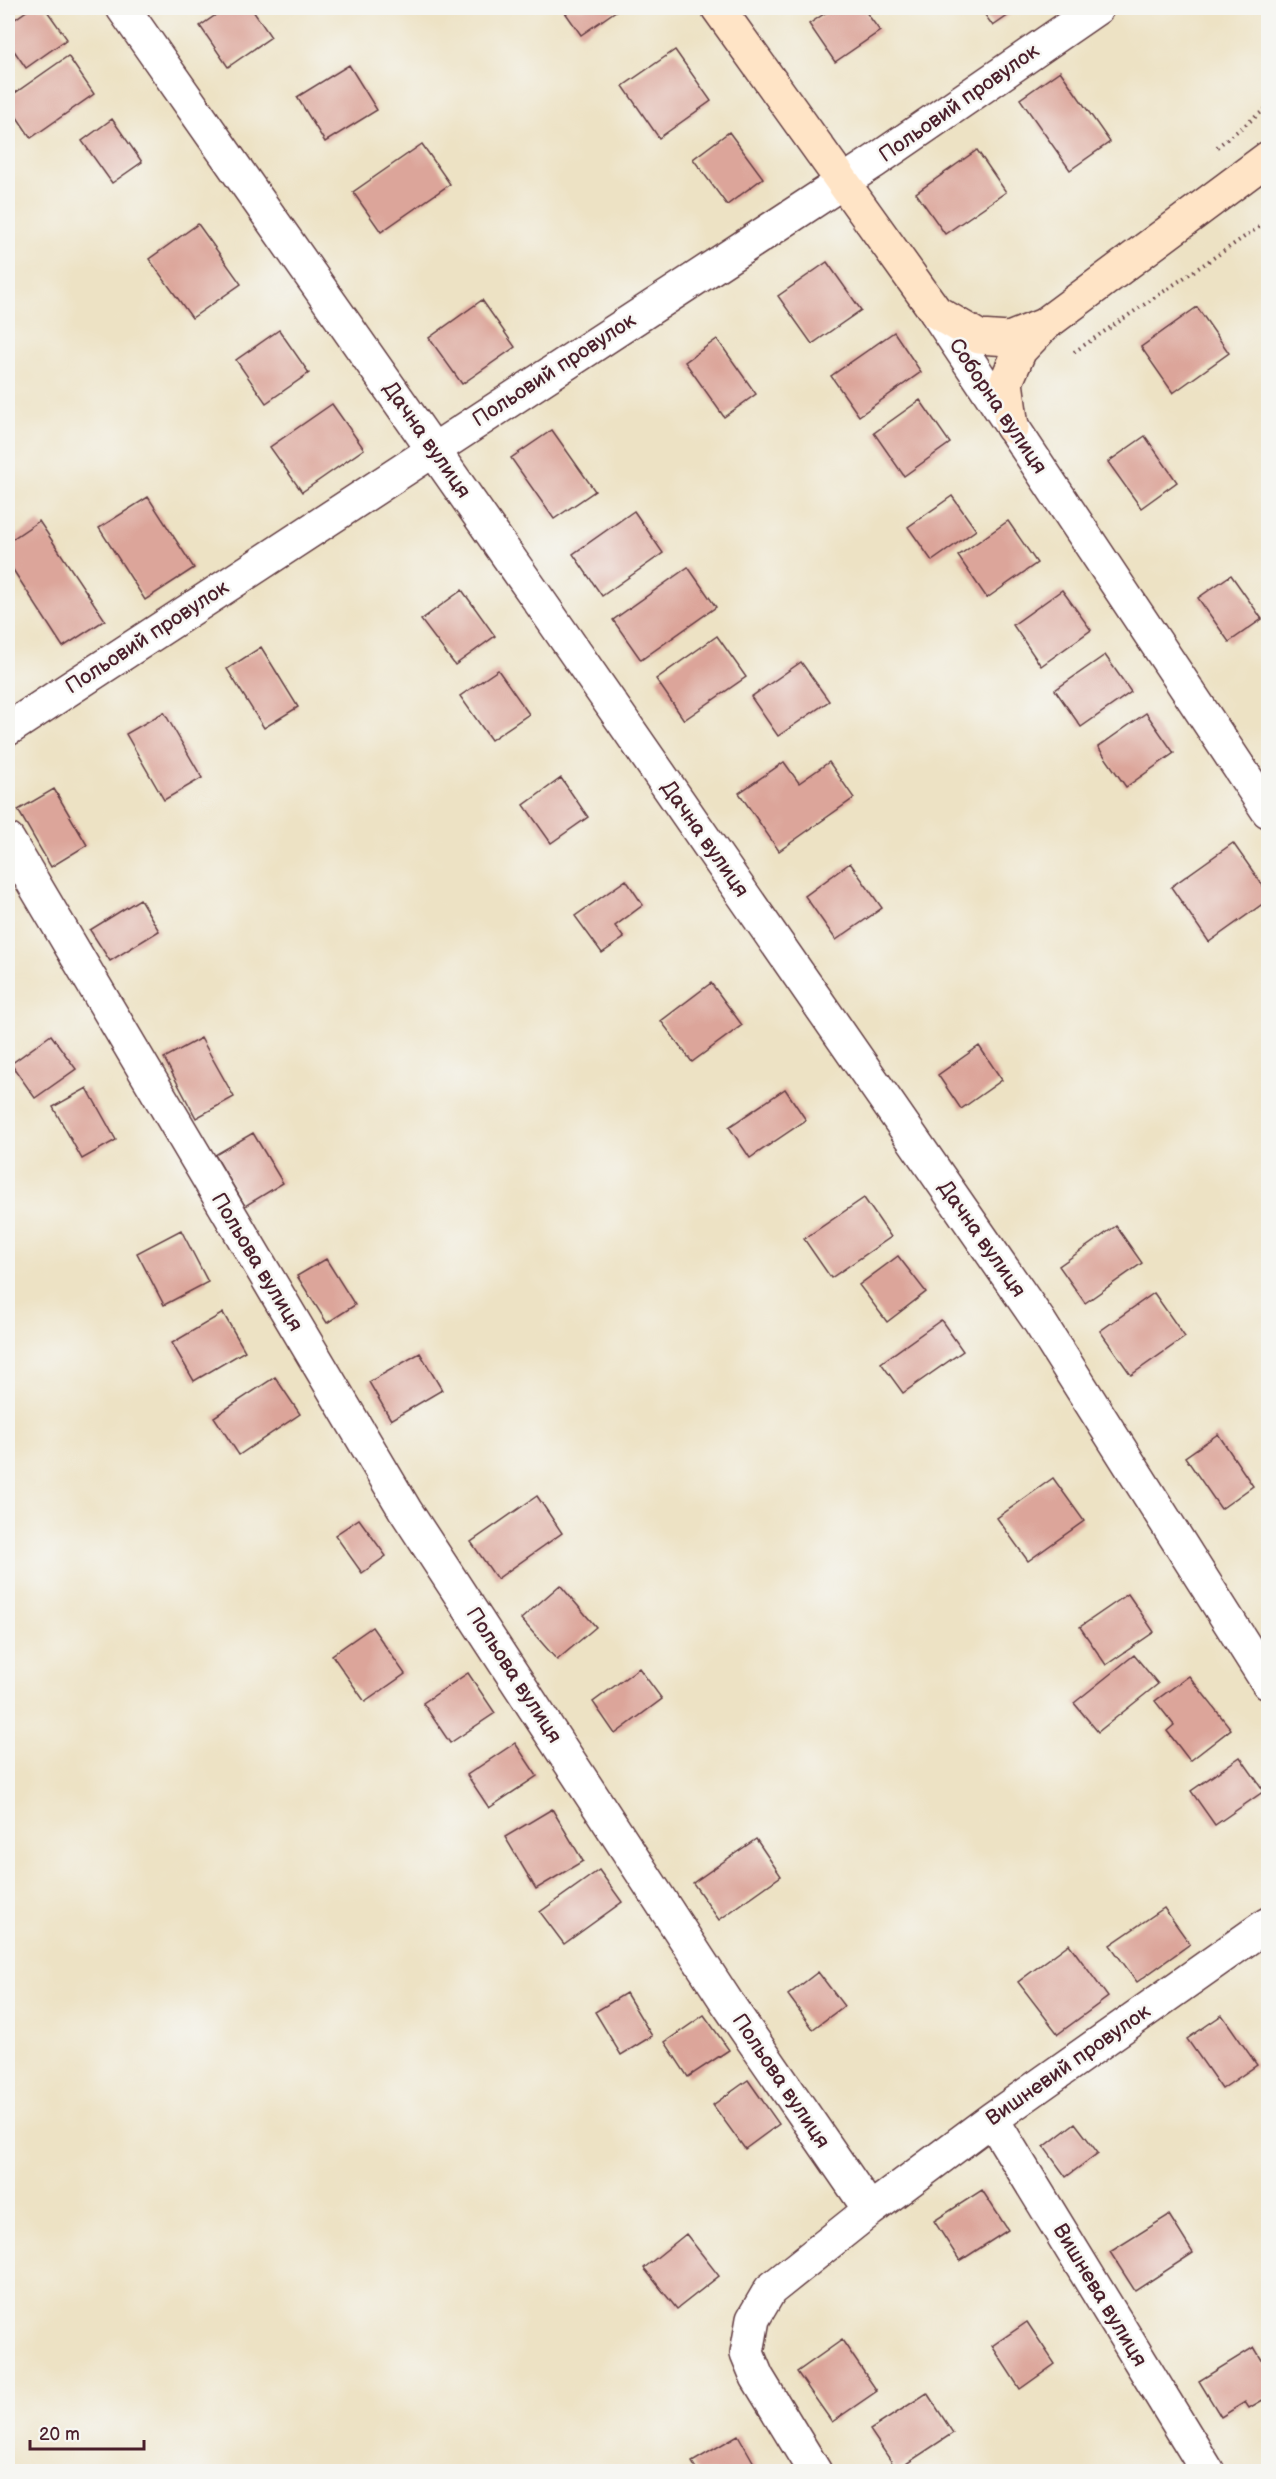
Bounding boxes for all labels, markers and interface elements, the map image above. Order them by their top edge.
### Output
street label: Польовий провулок [874,38,1044,168]
street label: Польовий провулок [468,308,640,432]
street label: Соборна вулиця [944,334,1052,478]
street label: Дачна вулиця [378,377,476,503]
street label: Польовий провулок [61,575,233,699]
street label: Дачна вулиця [656,776,754,902]
street label: Дачна вулиця [933,1176,1031,1302]
street label: Польова вулиця [206,1188,308,1336]
street label: Польова вулиця [461,1602,567,1748]
street label: Вишневий провулок [981,1999,1155,2131]
street label: Польова вулиця [727,2009,835,2153]
street label: Вишнева вулиця [1048,2219,1152,2371]
scale bar [30,2413,144,2451]
text: 20 m [39,2424,80,2445]

